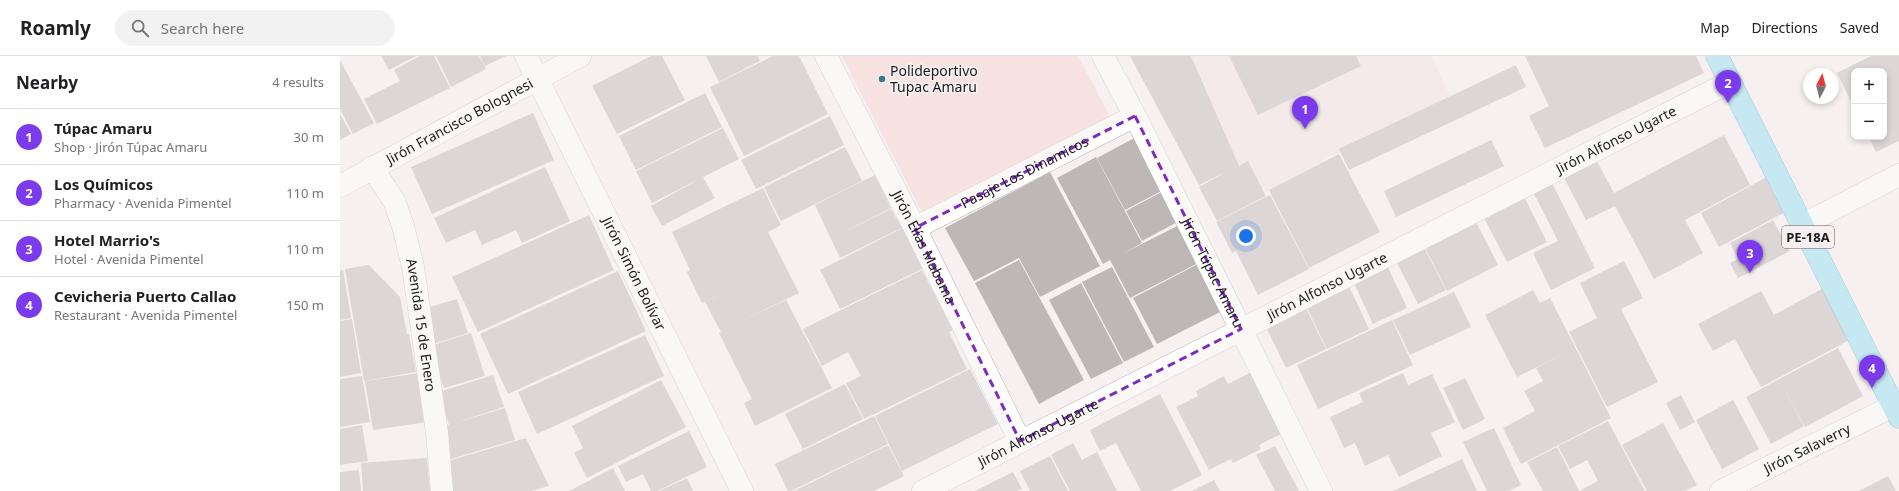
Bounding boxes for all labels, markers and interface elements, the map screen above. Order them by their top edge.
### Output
search box [115,10,395,46]
text: Roamly [20,15,91,41]
icon: search [129,17,151,39]
text: Search here [161,18,244,38]
text: Map [1700,18,1729,37]
text: Directions [1751,18,1818,37]
text: Saved [1840,18,1879,37]
place label: Polideportivo Tupac Amaru [890,61,978,96]
north arrow [1803,68,1839,104]
map controls [1851,68,1887,140]
button: + [1851,68,1887,104]
pin: 2 [1715,70,1741,103]
text: Nearby [16,71,78,94]
text: 4 results [272,73,324,91]
street label: Jirón Francisco Bolognesi [381,73,536,169]
marker: Polideportivo Tupac Amaru [877,74,887,84]
pin: 1 [1292,96,1318,129]
street label: Jirón Alfonso Ugarte [1551,101,1679,179]
button: − [1851,104,1887,140]
text: Túpac Amaru [54,118,152,138]
text: 1 [25,128,33,146]
text: 30 m [294,128,324,146]
street label: Pasaje Los Dinamicos [957,131,1092,212]
text: Shop · Jirón Túpac Amaru [54,138,207,156]
text: Los Químicos [54,174,153,194]
text: 2 [25,184,33,202]
text: 110 m [286,184,324,202]
street label: Jirón Elías Mabama [887,185,961,307]
text: Pharmacy · Avenida Pimentel [54,194,232,212]
street label: Jirón Simón Bolívar [597,212,671,334]
street label: Jirón Túpac Amaru [1177,212,1249,331]
your location [1236,226,1256,246]
road number: PE-18A [1782,226,1834,248]
text: Hotel Marrio's [54,230,160,250]
text: 3 [25,240,33,258]
text: 110 m [286,240,324,258]
pin: 3 [1737,240,1763,273]
street label: Jirón Alfonso Ugarte [1262,247,1390,325]
text: Hotel · Avenida Pimentel [54,250,204,268]
street label: Avenida 15 de Enero [402,256,441,393]
text: Cevicheria Puerto Callao [54,286,236,306]
text: 4 [25,296,33,314]
text: 150 m [286,296,324,314]
text: Restaurant · Avenida Pimentel [54,306,237,324]
pin: 4 [1859,355,1885,388]
street label: Jirón Alfonso Ugarte [973,394,1101,472]
street label: Jirón Salaverry [1758,418,1854,478]

